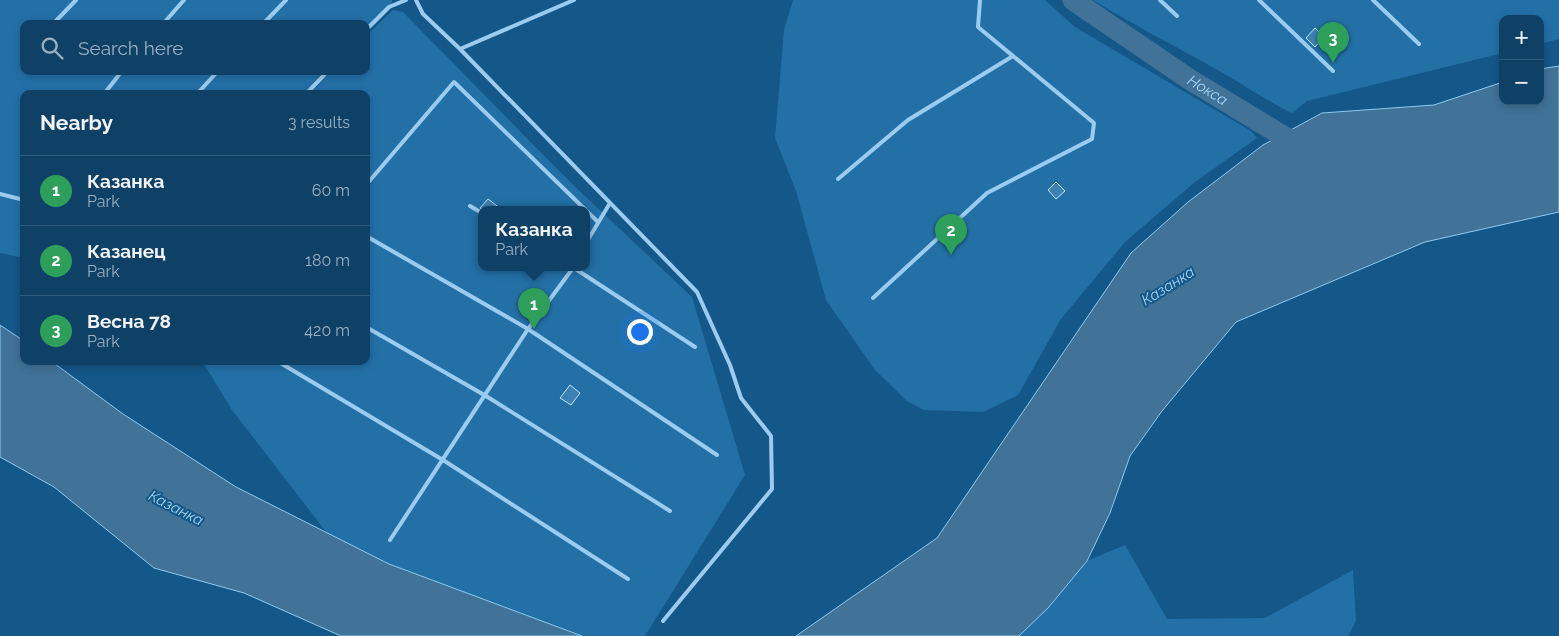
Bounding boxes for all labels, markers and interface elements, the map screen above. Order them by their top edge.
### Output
map controls [1499,15,1544,105]
button: + [1499,15,1544,60]
search box [20,20,370,75]
pin: 3 [1317,22,1349,63]
icon: search [38,34,66,62]
text: Search here [78,37,184,59]
button: − [1499,60,1544,105]
water label: Нокса [1184,71,1231,109]
text: Nearby [40,110,113,135]
text: 3 results [288,113,350,132]
text: Казанка [87,170,164,192]
text: 1 [52,181,60,200]
text: 60 m [312,181,350,200]
text: Park [87,192,120,211]
popup [478,206,590,271]
pin: 2 [935,214,967,255]
text: Казанка [495,218,573,240]
text: Казанец [87,240,166,262]
text: Park [495,240,528,259]
text: 2 [51,251,61,270]
text: 180 m [305,251,350,270]
text: Park [87,262,120,281]
water label: Казанка [1138,263,1198,309]
pin: 1 [518,288,550,329]
text: Весна 78 [87,310,171,332]
your location [627,319,653,345]
text: 3 [52,321,60,340]
text: 420 m [304,321,350,340]
text: Park [87,332,120,351]
water label: Казанка [146,487,206,529]

